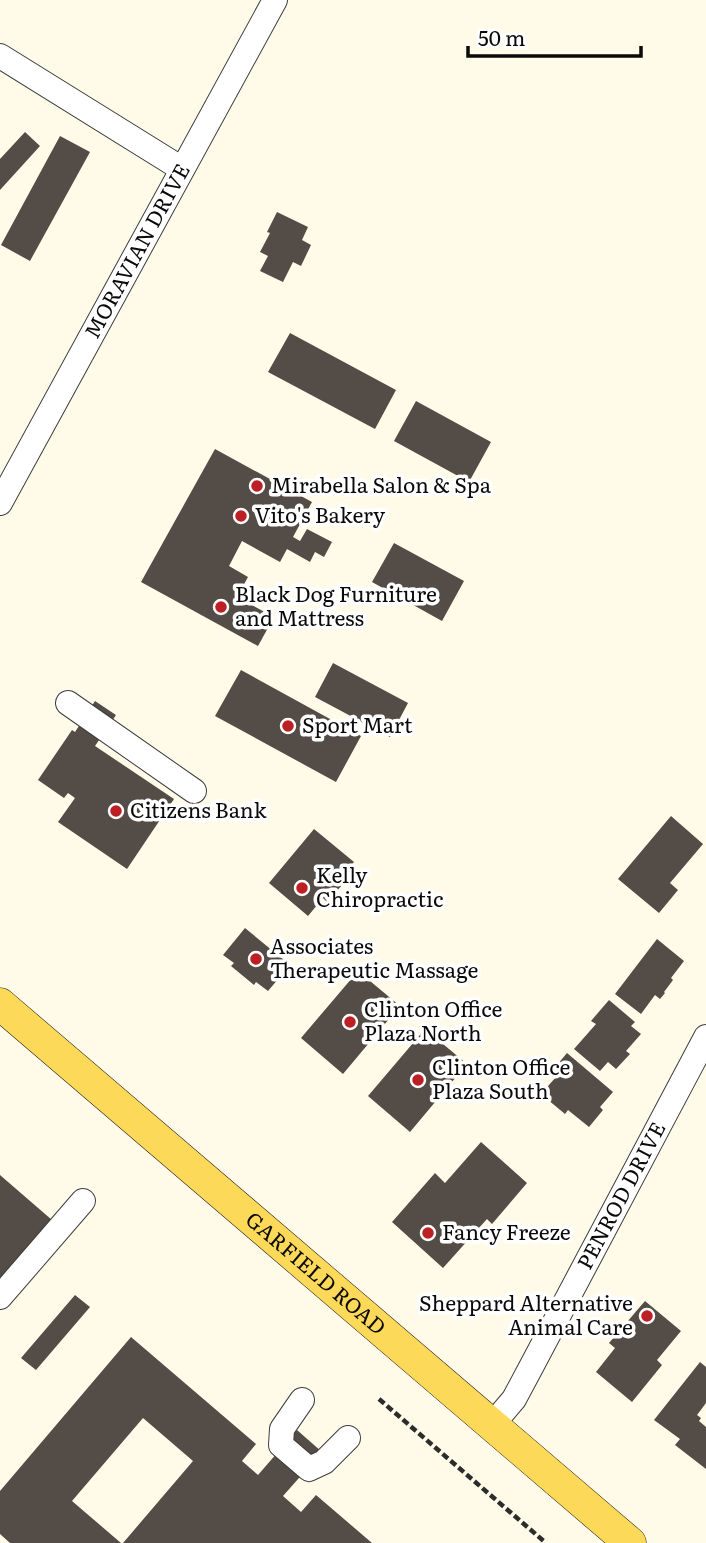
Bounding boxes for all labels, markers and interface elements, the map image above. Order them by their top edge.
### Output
scale bar [468,14,641,58]
text: 50 m [478,21,525,52]
street label: MORAVIAN DRIVE [75,157,196,343]
place label: Mirabella Salon & Spa [271,468,492,499]
marker: Mirabella Salon & Spa [249,478,265,494]
place label: Vito's Bakery [255,498,386,529]
marker: Vito's Bakery [233,508,249,524]
place label: Black Dog Furniture and Mattress [235,577,437,632]
marker: Black Dog Furniture and Mattress [213,599,229,615]
place label: Sport Mart [302,708,413,739]
marker: Sport Mart [280,718,296,734]
place label: Citizens Bank [130,793,267,824]
marker: Citizens Bank [108,803,124,819]
place label: Kelly Chiropractic [316,858,444,913]
marker: Kelly Chiropractic [294,880,310,896]
place label: Associates Therapeutic Massage [270,929,478,984]
marker: Associates Therapeutic Massage [248,951,264,967]
place label: Clinton Office Plaza North [364,992,503,1047]
marker: Clinton Office Plaza North [342,1014,358,1030]
place label: Clinton Office Plaza South [432,1050,571,1105]
marker: Clinton Office Plaza South [410,1072,426,1088]
street label: PENROD DRIVE [568,1115,671,1274]
street label: GARFIELD ROAD [240,1203,394,1341]
place label: Fancy Freeze [442,1215,571,1246]
marker: Fancy Freeze [420,1225,436,1241]
place label: Sheppard Alternative Animal Care [419,1286,633,1341]
marker: Sheppard Alternative Animal Care [639,1308,655,1324]

